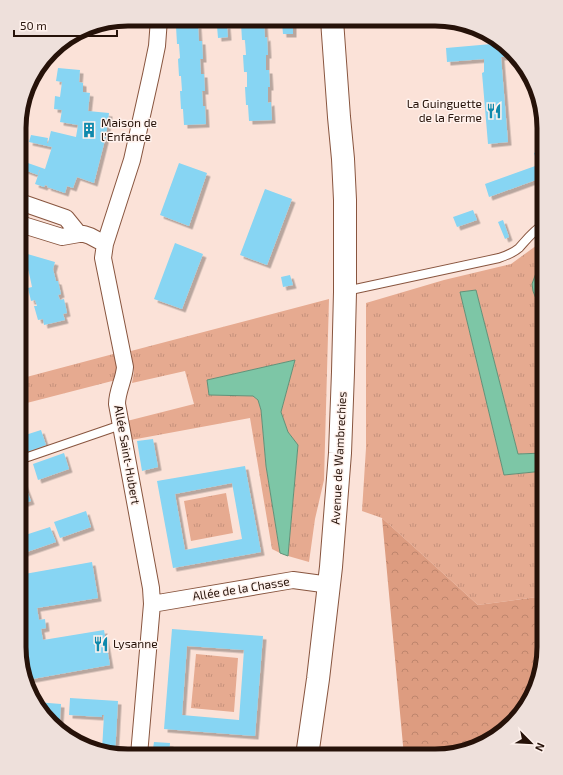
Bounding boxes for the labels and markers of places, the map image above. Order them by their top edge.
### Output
place label: La Guinguette de la Ferme [407,96,482,124]
restaurant icon: La Guinguette de la Ferme [485,102,503,120]
place label: Maison de l'Enfance [101,115,157,143]
building icon: Maison de l'Enfance [80,121,98,139]
restaurant icon: Lysanne [92,635,110,653]
place label: Lysanne [113,636,158,650]

